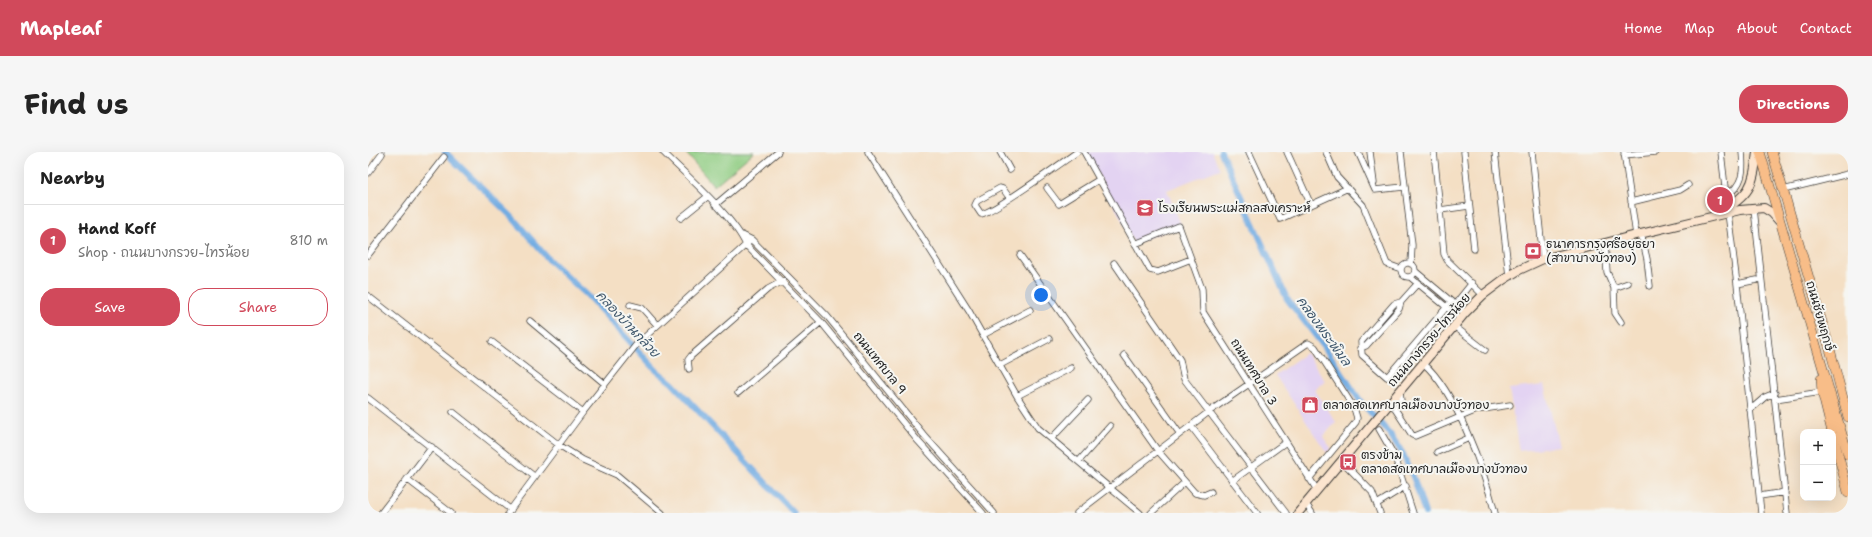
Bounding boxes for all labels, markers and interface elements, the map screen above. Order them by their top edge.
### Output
text: Mapleaf [20,16,102,41]
text: Home [1624,19,1663,37]
text: Map [1685,19,1715,37]
text: About [1737,19,1778,37]
text: Contact [1800,19,1852,37]
text: Find us [24,85,129,123]
button: Directions [1739,85,1848,123]
text: Nearby [40,167,105,189]
pin: 1 [1707,185,1733,215]
school or university icon: โรงเรียนพระแม่สกลสงเคราะห์ [1135,198,1155,218]
place label: โรงเรียนพระแม่สกลสงเคราะห์ [1158,200,1311,216]
text: Hand Koff [78,219,156,239]
text: 1 [50,232,56,249]
text: 810 m [290,232,328,249]
place label: ธนาคารกรุงศรีอยุธยา (สาขาบางบัวทอง) [1546,236,1655,266]
bank icon: ธนาคารกรุงศรีอยุธยา (สาขาบางบัวทอง) [1523,241,1543,261]
text: Shop · ถนนบางกรวย-ไทรน้อย [78,244,250,261]
street label: ถนนชัยพฤกษ์ [1802,279,1838,354]
your location [1031,285,1051,305]
water label: คลองบ้านกล้วย [593,287,664,362]
button: Save [40,288,180,326]
button: Share [188,288,328,326]
street label: ถนนบางกรวย-ไทรน้อย [1384,290,1474,390]
water label: คลองพระพิมล [1293,293,1356,370]
street label: ถนนเทศบาล 9 [850,328,910,398]
street label: ถนนเทศบาล 3 [1227,335,1281,409]
shop icon: ตลาดสดเทศบาลเมืองบางบัวทอง [1300,395,1320,415]
place label: ตลาดสดเทศบาลเมืองบางบัวทอง [1323,397,1489,413]
map controls [1800,429,1836,501]
button: + [1800,429,1836,465]
place label: ตรงข้าม ตลาดสดเทศบาลเมืองบางบัวทอง [1361,447,1527,477]
bus stop icon: ตรงข้าม ตลาดสดเทศบาลเมืองบางบัวทอง [1338,452,1358,472]
button: − [1800,465,1836,501]

